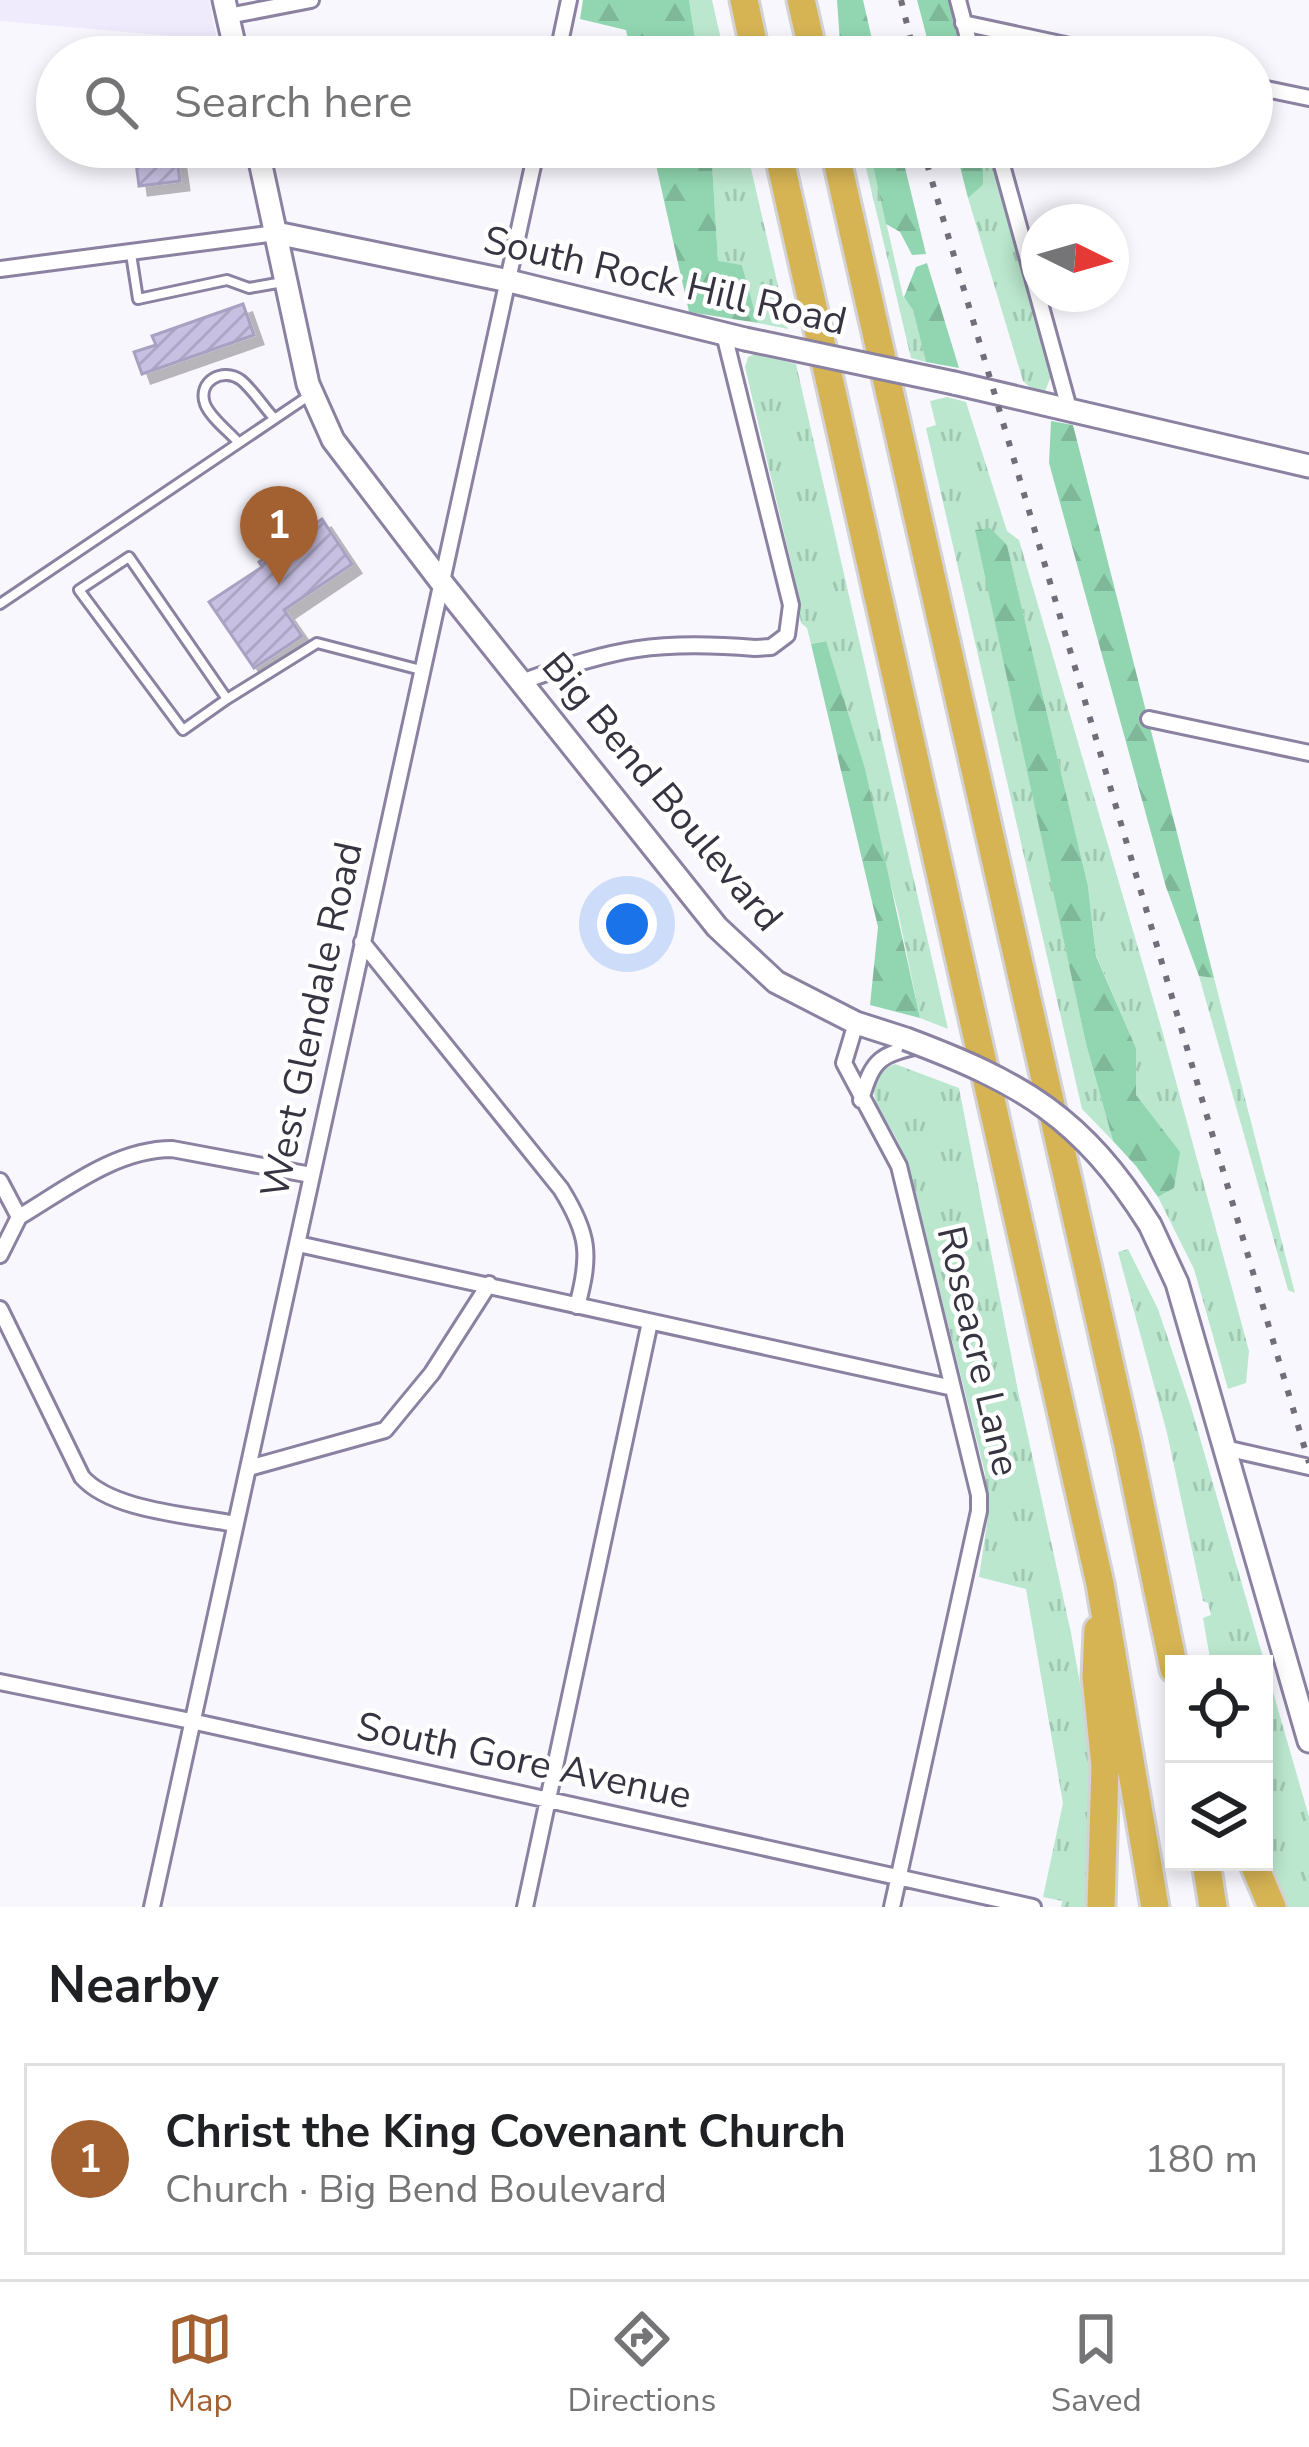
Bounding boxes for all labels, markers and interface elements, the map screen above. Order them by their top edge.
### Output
search box [36,36,1273,168]
icon: search [78,69,144,135]
text: Search here [174,72,413,133]
north arrow [1021,204,1129,312]
street label: South Rock Hill Road [478,213,852,349]
pin: 1 [240,486,318,585]
street label: Big Bend Boulevard [530,641,794,943]
street label: West Glendale Road [248,837,376,1203]
your location [597,894,657,954]
street label: Roseacre Lane [924,1221,1032,1481]
map controls [1165,1655,1273,1871]
button: locate [1165,1655,1273,1763]
street label: South Gore Avenue [352,1700,696,1822]
button: layers [1165,1763,1273,1871]
text: Nearby [48,1950,219,2020]
text: Christ the King Covenant Church [165,2102,846,2163]
text: 1 [78,2133,102,2186]
text: 180 m [1144,2133,1258,2186]
text: Church · Big Bend Boulevard [165,2163,667,2216]
tab: Map [167,2306,233,2423]
tab: Directions [568,2306,716,2423]
tab: Saved [1051,2306,1142,2423]

